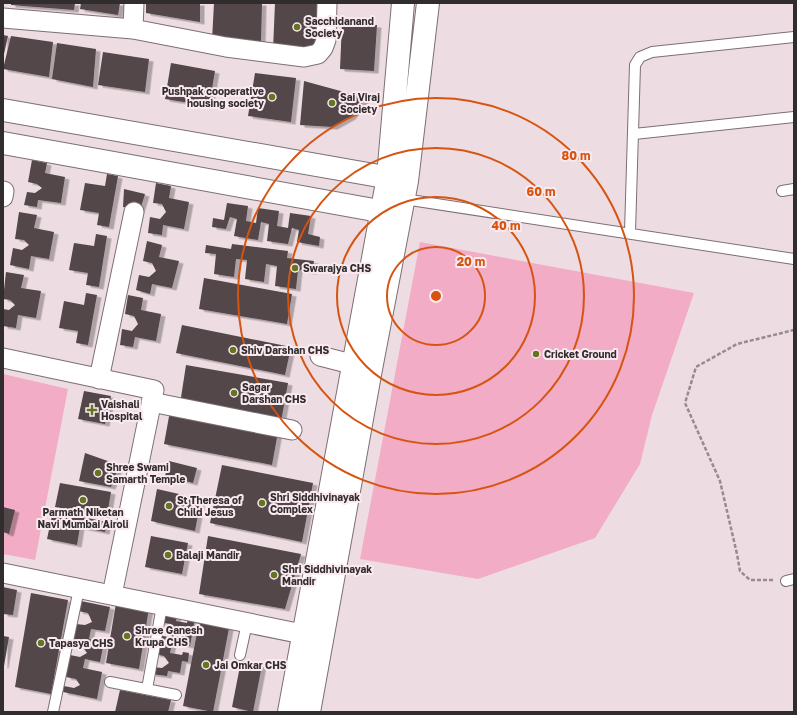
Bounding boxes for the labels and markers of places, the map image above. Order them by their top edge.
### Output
place label: Sacchidanand Society [305,15,374,39]
marker: Sacchidanand Society [292,22,302,32]
place label: Pushpak cooperative housing society [162,85,264,109]
place label: Sai Viraj Society [340,91,380,115]
marker: Pushpak cooperative housing society [267,92,277,102]
marker: Sai Viraj Society [327,98,337,108]
place label: Swarajya CHS [303,262,371,274]
marker: Swarajya CHS [290,263,300,273]
centre of rings [429,289,443,303]
place label: Shiv Darshan CHS [241,344,330,356]
marker: Shiv Darshan CHS [228,345,238,355]
place label: Cricket Ground [544,348,617,360]
marker: Cricket Ground [531,349,541,359]
place label: Sagar Darshan CHS [242,381,307,405]
marker: Sagar Darshan CHS [229,388,239,398]
place label: Vaishali Hospital [101,398,143,422]
marker: Vaishali Hospital [86,404,98,416]
place label: Shree Swami Samarth Temple [106,461,185,485]
marker: Shree Swami Samarth Temple [93,468,103,478]
place label: Shri Siddhivinayak Complex [270,491,360,515]
place label: St Theresa of Child Jesus [177,494,242,518]
marker: Parmath Niketan Navi Mumbai Airoli [78,495,88,505]
marker: Shri Siddhivinayak Complex [257,498,267,508]
marker: St Theresa of Child Jesus [164,501,174,511]
place label: Parmath Niketan Navi Mumbai Airoli [38,506,129,530]
place label: Balaji Mandir [176,549,240,561]
marker: Balaji Mandir [163,550,173,560]
place label: Shri Siddhivinayak Mandir [282,563,372,587]
marker: Shri Siddhivinayak Mandir [269,570,279,580]
place label: Shree Ganesh Krupa CHS [135,624,203,648]
marker: Shree Ganesh Krupa CHS [122,631,132,641]
place label: Tapasya CHS [49,637,114,649]
marker: Tapasya CHS [36,638,46,648]
place label: Jai Omkar CHS [214,659,287,671]
marker: Jai Omkar CHS [201,660,211,670]

